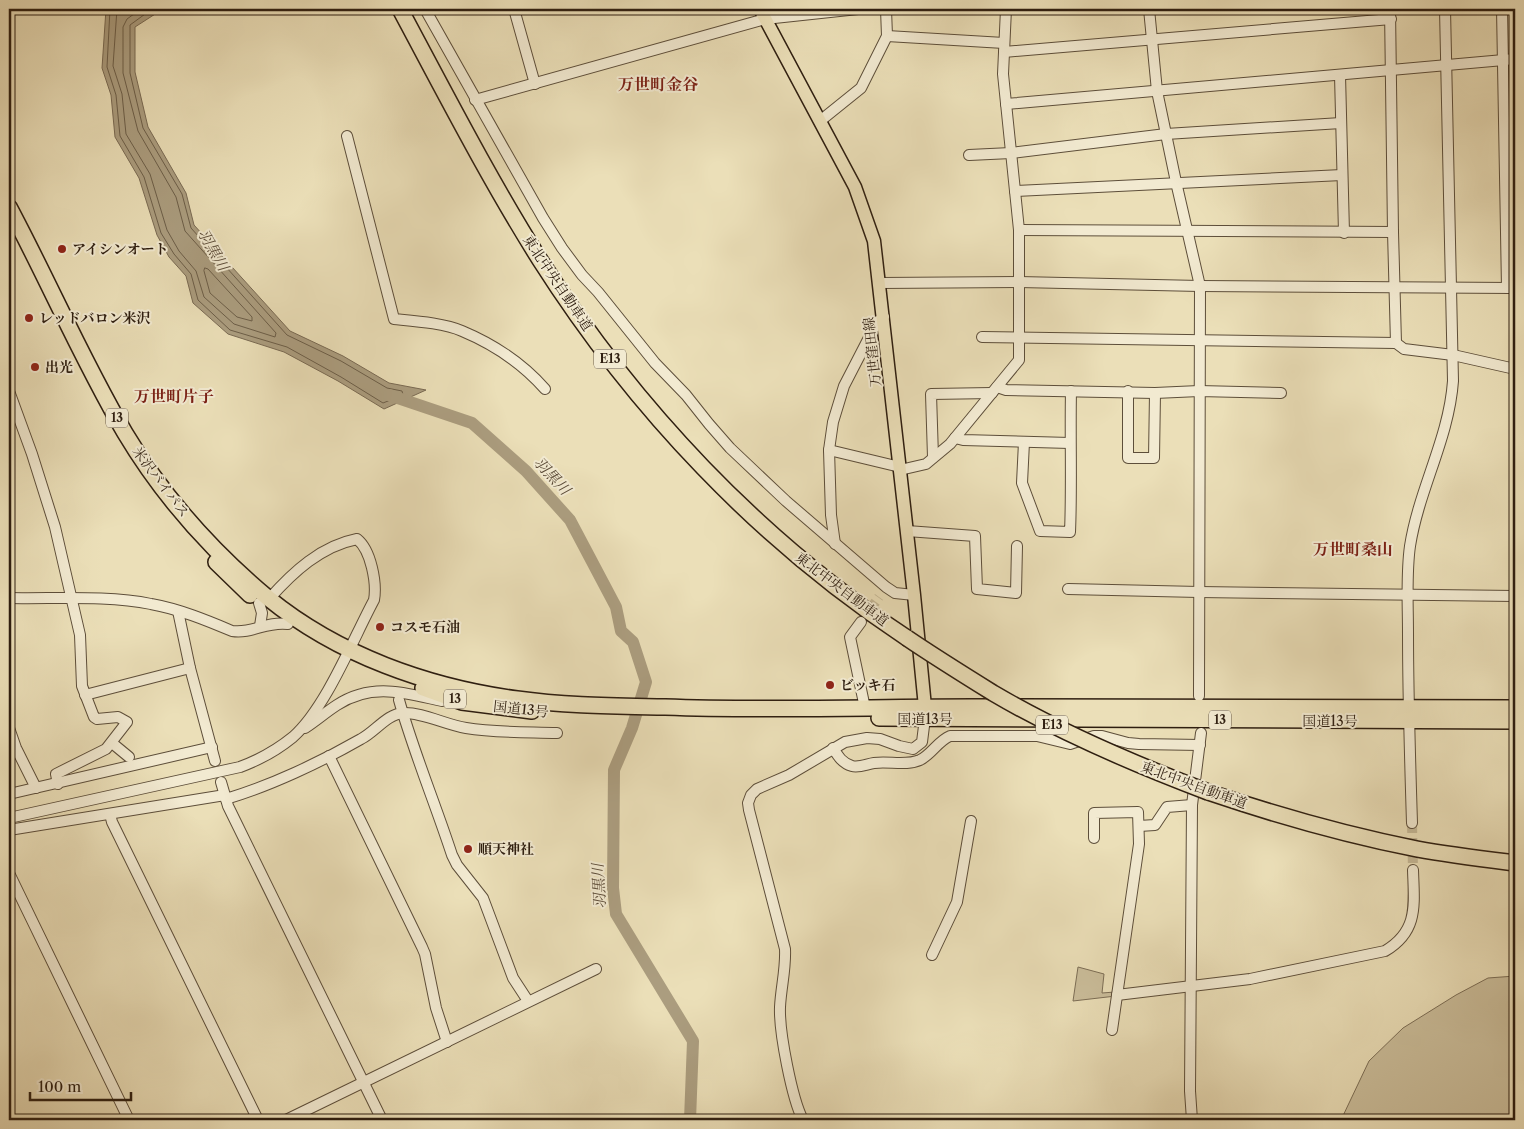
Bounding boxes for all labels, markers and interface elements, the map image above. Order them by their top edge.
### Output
district label: 万世町金谷 [618,74,698,94]
water label: 羽黒川 [194,226,234,276]
street label: 東北中央自動車道 [519,232,597,334]
place label: アイシンオート [72,240,168,258]
marker: アイシンオート [56,243,68,255]
place label: レッドバロン米沢 [39,309,151,327]
marker: レッドバロン米沢 [23,312,35,324]
street label: 万世窪田線 [859,316,885,388]
road number: E13 [594,349,626,368]
place label: 出光 [45,358,73,376]
marker: 出光 [29,361,41,373]
district label: 万世町片子 [134,386,214,406]
road number: 13 [106,408,128,428]
street label: 米沢バイパス [129,443,193,521]
water label: 羽黒川 [530,453,576,500]
district label: 万世町桑山 [1313,539,1393,559]
street label: 東北中央自動車道 [792,548,892,630]
place label: コスモ石油 [390,618,460,636]
marker: コスモ石油 [374,621,386,633]
place label: ビッキ石 [840,676,895,694]
marker: ビッキ石 [824,679,836,691]
road number: 13 [444,690,466,709]
street label: 国道13号 [492,697,550,721]
street label: 国道13号 [897,710,953,728]
road number: 13 [1209,710,1231,730]
street label: 国道13号 [1302,712,1358,730]
road number: E13 [1036,716,1068,734]
street label: 東北中央自動車道 [1138,757,1250,813]
place label: 順天神社 [478,840,534,858]
marker: 順天神社 [462,843,474,855]
water label: 羽黒川 [588,861,609,909]
scale bar [30,1069,131,1101]
text: 100 m [38,1077,81,1096]

